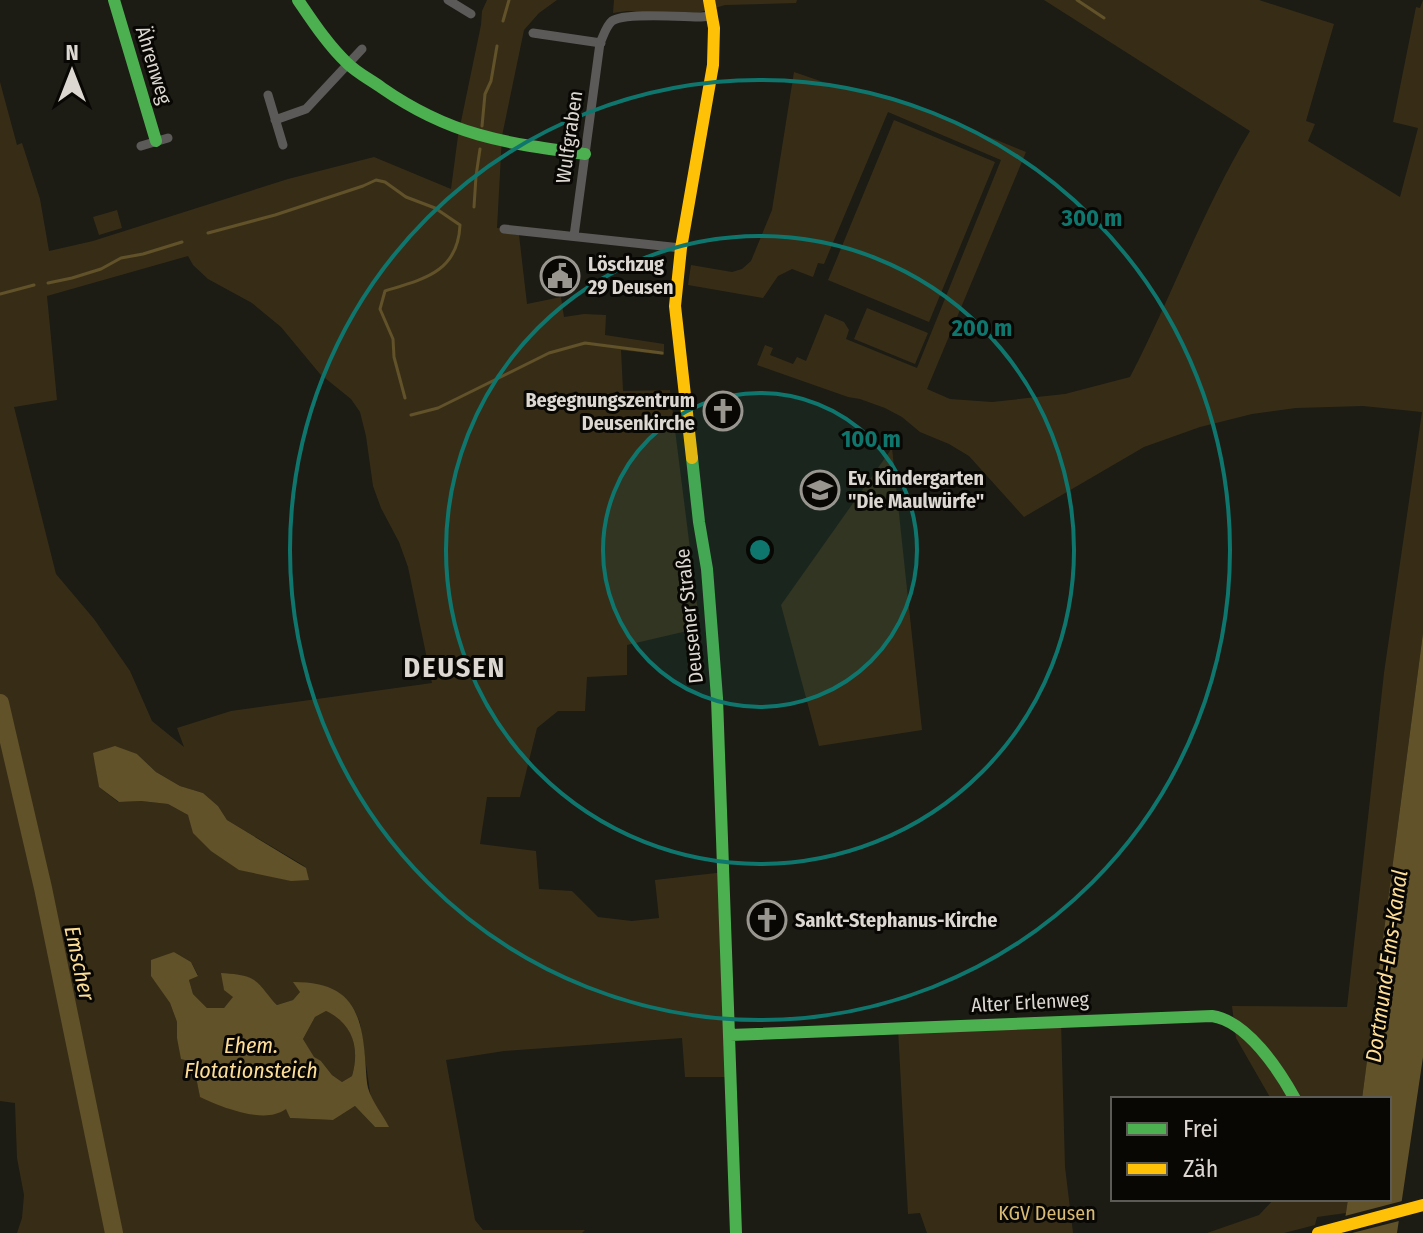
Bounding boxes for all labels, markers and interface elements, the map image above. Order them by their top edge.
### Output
street label: Ährenweg [131,23,177,107]
north arrow [32,32,112,112]
text: N [65,39,79,66]
street label: Wulfgraben [551,89,587,185]
text: 300 m [1061,204,1122,232]
place label: Löschzug 29 Deusen [587,252,673,299]
public building icon: Löschzug 29 Deusen [539,255,581,297]
text: 200 m [951,314,1012,342]
place label: Begegnungszentrum Deusenkirche [525,388,695,435]
church icon: Begegnungszentrum Deusenkirche [702,390,744,432]
text: 100 m [841,425,901,453]
place label: Ev. Kindergarten "Die Maulwürfe" [848,466,984,513]
school or university icon: Ev. Kindergarten "Die Maulwürfe" [799,469,841,511]
centre of rings [746,536,774,564]
street label: Deusener Straße [670,547,708,685]
district label: DEUSEN [404,651,506,684]
water label: Dortmund-Ems-Kanal [1360,868,1413,1064]
church icon: Sankt-Stephanus-Kirche [746,899,788,941]
place label: Sankt-Stephanus-Kirche [795,908,997,932]
water label: Emscher [58,923,101,1004]
street label: Alter Erlenweg [971,987,1090,1017]
water label: Ehem. Flotationsteich [184,1032,318,1084]
legend [1111,1097,1391,1201]
text: Frei [1183,1115,1218,1143]
text: Zäh [1183,1155,1218,1183]
park label: KGV Deusen [998,1201,1096,1225]

